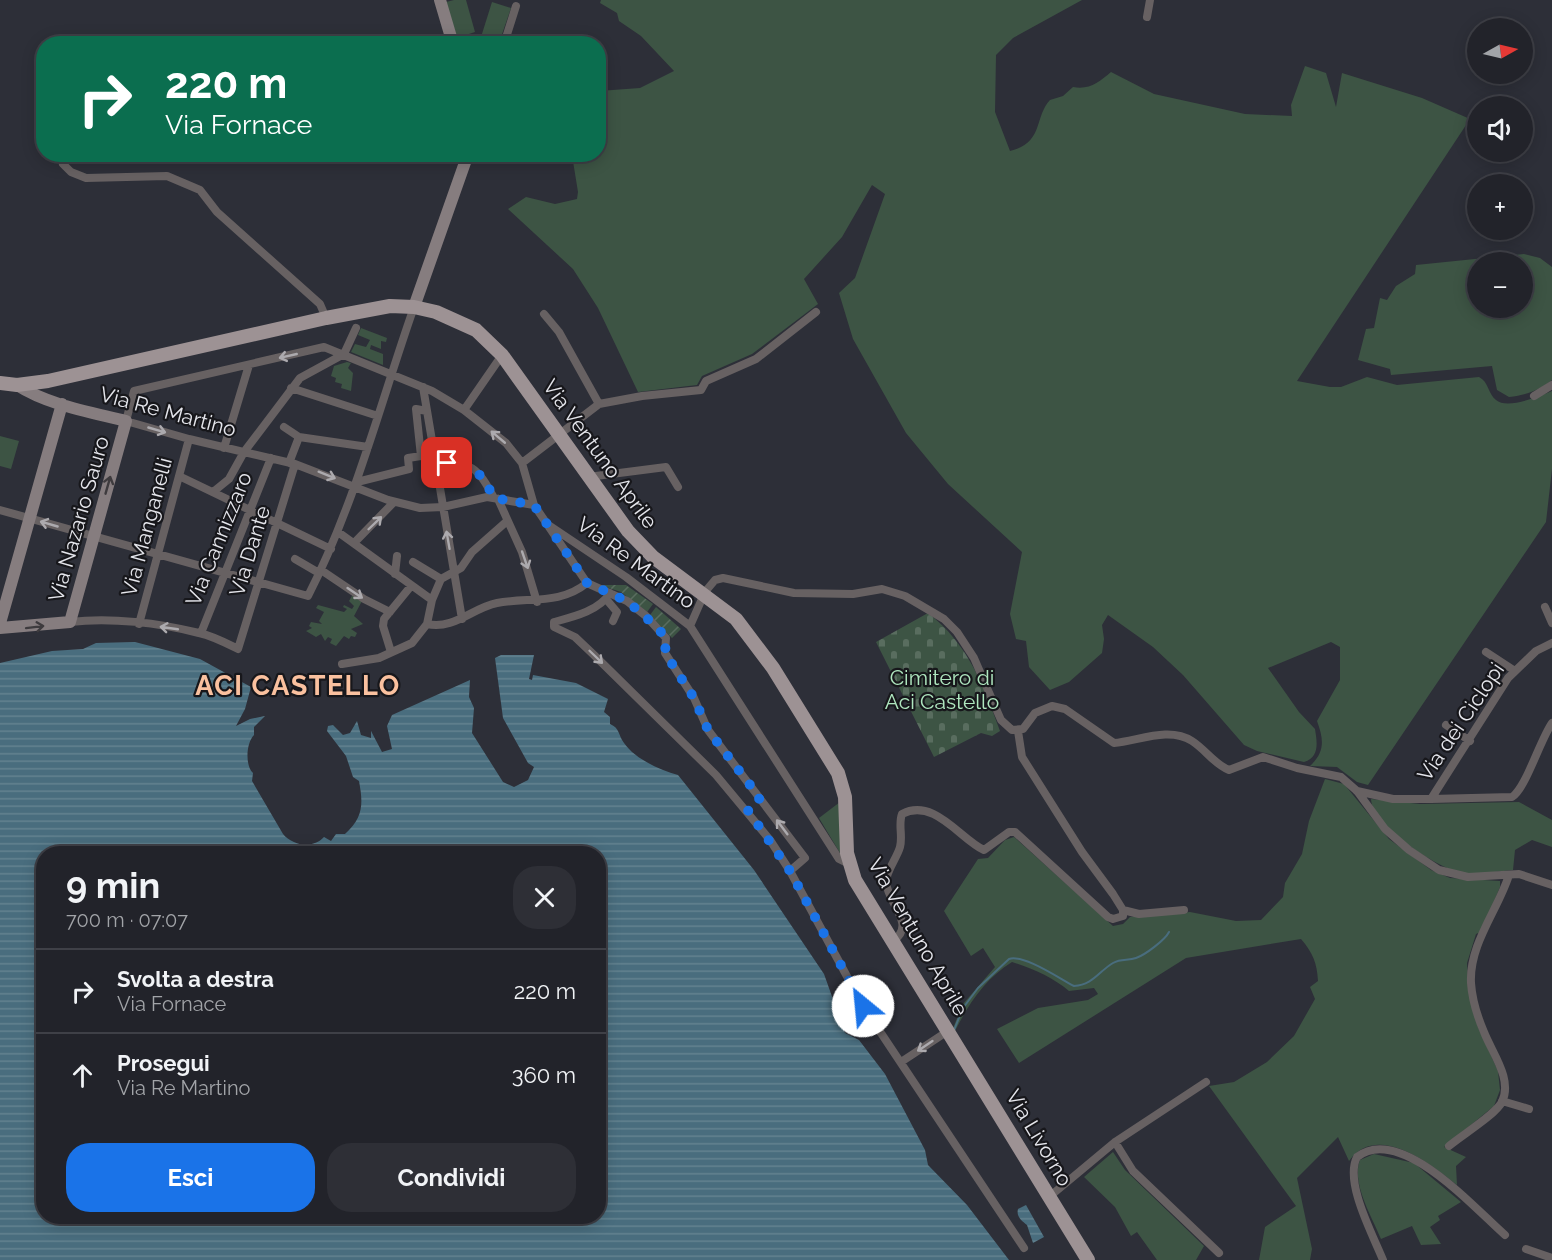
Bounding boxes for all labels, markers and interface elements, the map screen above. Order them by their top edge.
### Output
north arrow [1467,18,1533,84]
map controls [1467,18,1533,318]
text: 220 m [165,59,287,108]
icon: right [66,60,144,138]
button: sound [1467,96,1533,162]
text: Via Fornace [165,109,312,140]
button: + [1467,174,1533,240]
button: − [1467,252,1533,318]
one-way arrow [279,350,298,362]
street label: Via Ventuno Aprile [538,374,663,533]
street label: Via Re Martino [97,381,239,442]
one-way arrow [147,425,166,437]
one-way arrow [491,430,506,444]
street label: Via Nazario Sauro [43,433,114,604]
pin [421,437,472,488]
icon: arrive [430,446,463,479]
street label: Via Manganelli [116,455,177,599]
street label: Via Cannizzaro [180,468,257,609]
one-way arrow [317,470,335,481]
one-way arrow [103,476,114,495]
street label: Via Dante [224,503,275,599]
street label: Via Re Martino [572,511,700,614]
one-way arrow [368,516,383,531]
one-way arrow [40,518,59,529]
one-way arrow [443,531,454,551]
one-way arrow [520,551,531,569]
one-way arrow [346,587,362,599]
one-way arrow [25,621,44,632]
one-way arrow [160,622,180,633]
one-way arrow [589,650,604,665]
street label: Via dei Ciclopi [1412,658,1509,786]
park label: Cimitero di Aci Castello [885,665,999,714]
district label: ACI CASTELLO [195,670,401,701]
one-way arrow [775,819,788,835]
street label: Via Ventuno Aprile [863,853,974,1020]
text: 9 min [66,864,160,906]
button: close [513,866,576,929]
text: 700 m · 07:07 [66,908,188,932]
text: Svolta a destra [117,966,274,992]
position arrow [831,974,895,1038]
icon: right [66,975,99,1008]
text: 220 m [514,978,576,1004]
text: Via Fornace [117,992,226,1016]
one-way arrow [917,1040,933,1052]
text: Prosegui [117,1050,210,1076]
icon: ahead [66,1059,99,1092]
text: 360 m [512,1062,576,1088]
text: Via Re Martino [117,1076,251,1100]
street label: Via Livorno [1001,1085,1078,1190]
button: Esci [66,1143,315,1212]
button: Condividi [327,1143,576,1212]

